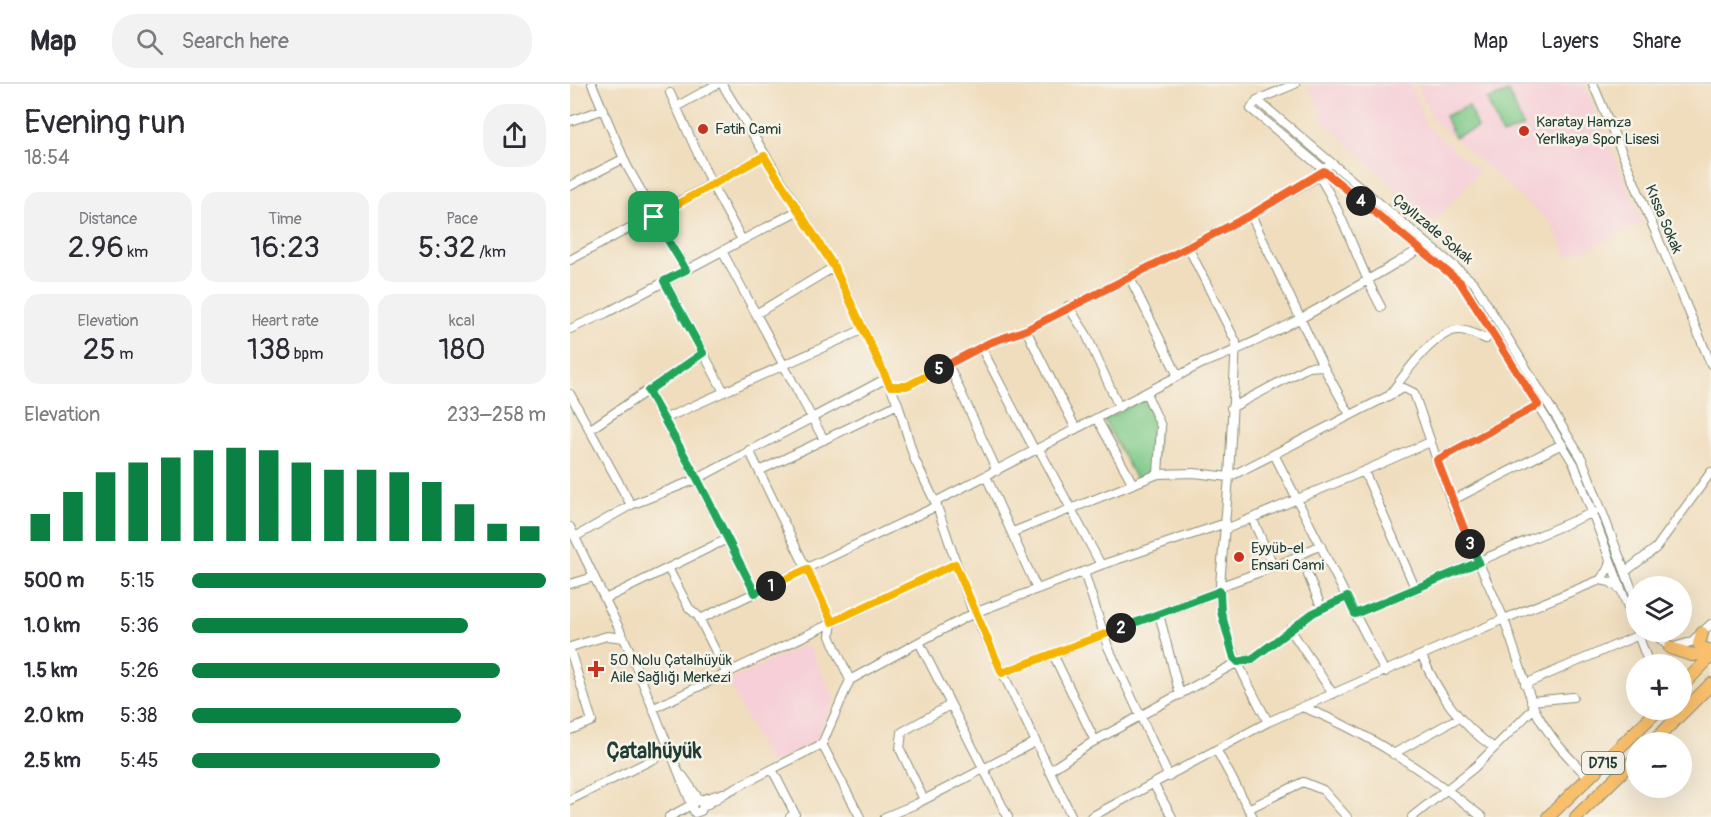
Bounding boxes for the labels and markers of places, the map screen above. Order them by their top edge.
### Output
place label: Karatay Hamza Yerlikaya Spor Lisesi [1535,113,1659,149]
place label: Fatih Cami [715,120,781,139]
marker: Fatih Cami [696,122,710,136]
marker: Karatay Hamza Yerlikaya Spor Lisesi [1517,124,1531,138]
pin: 4 [1346,186,1376,216]
pin [628,191,679,242]
pin: 5 [924,354,954,384]
pin: 3 [1455,529,1485,559]
place label: Eyyüb-el Ensari Cami [1251,539,1325,575]
marker: Eyyüb-el Ensari Cami [1232,550,1246,564]
pin: 1 [756,571,786,601]
pin: 2 [1106,613,1136,643]
place label: 50 Nolu Çatalhüyük Aile Sağlığı Merkezi [610,651,733,687]
marker: 50 Nolu Çatalhüyük Aile Sağlığı Merkezi [587,660,605,678]

